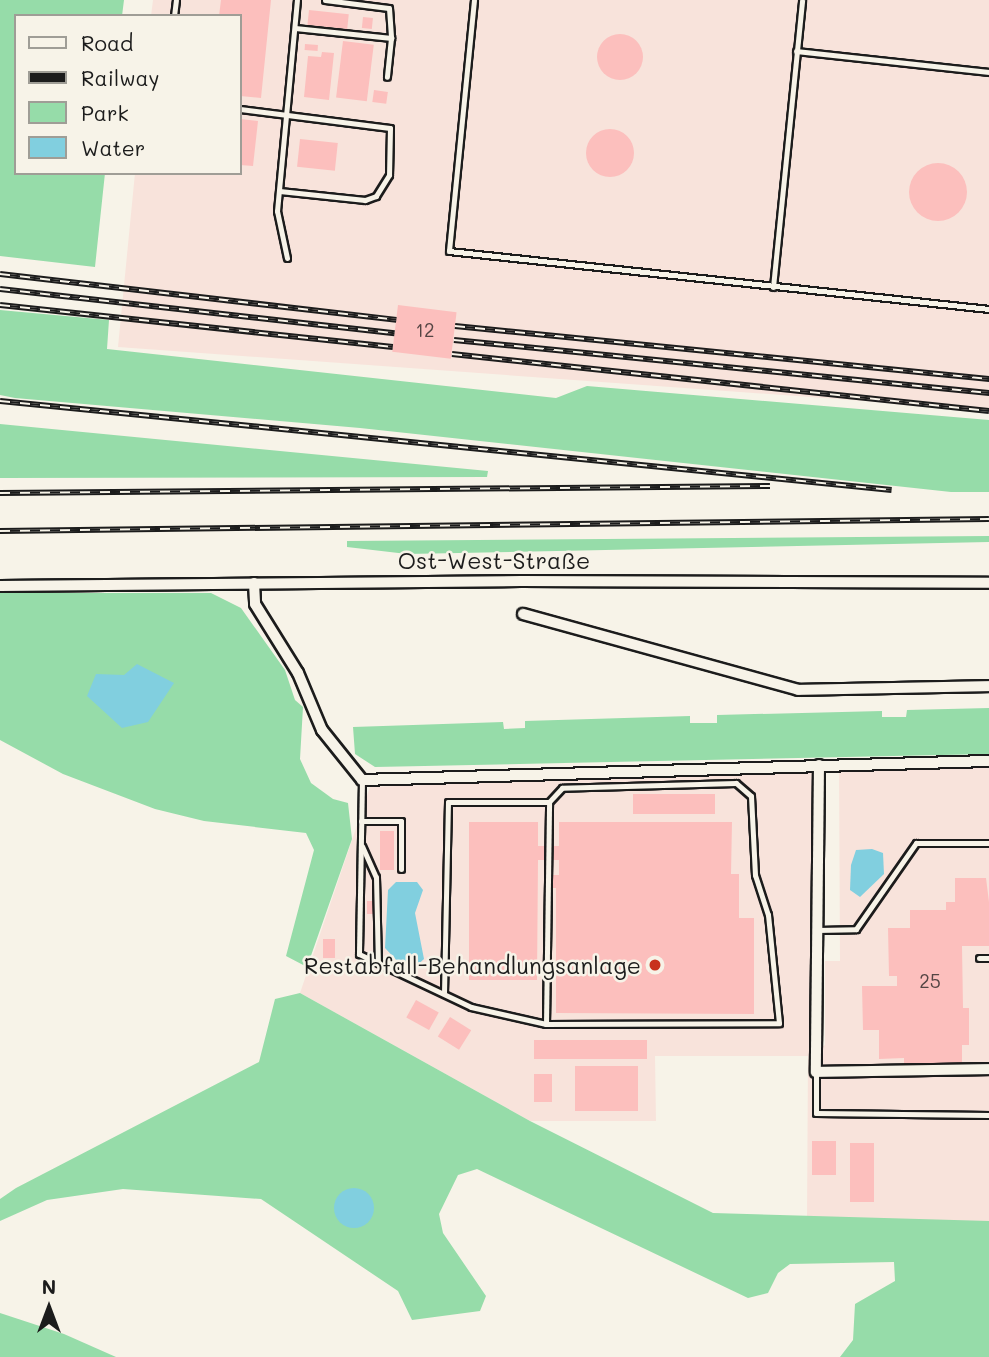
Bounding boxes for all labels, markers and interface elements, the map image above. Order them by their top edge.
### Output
legend [14,14,242,175]
text: Road [81,29,133,56]
text: Railway [81,64,160,91]
text: Park [81,99,129,126]
text: Water [81,134,145,161]
house number: 12 [415,319,435,341]
street label: Ost-West-Straße [398,546,590,574]
place label: Restabfall-Behandlungsanlage [304,951,641,979]
marker: Restabfall-Behandlungsanlage [647,957,663,973]
house number: 25 [919,970,941,992]
north arrow [14,1273,84,1343]
text: N [42,1274,56,1299]

